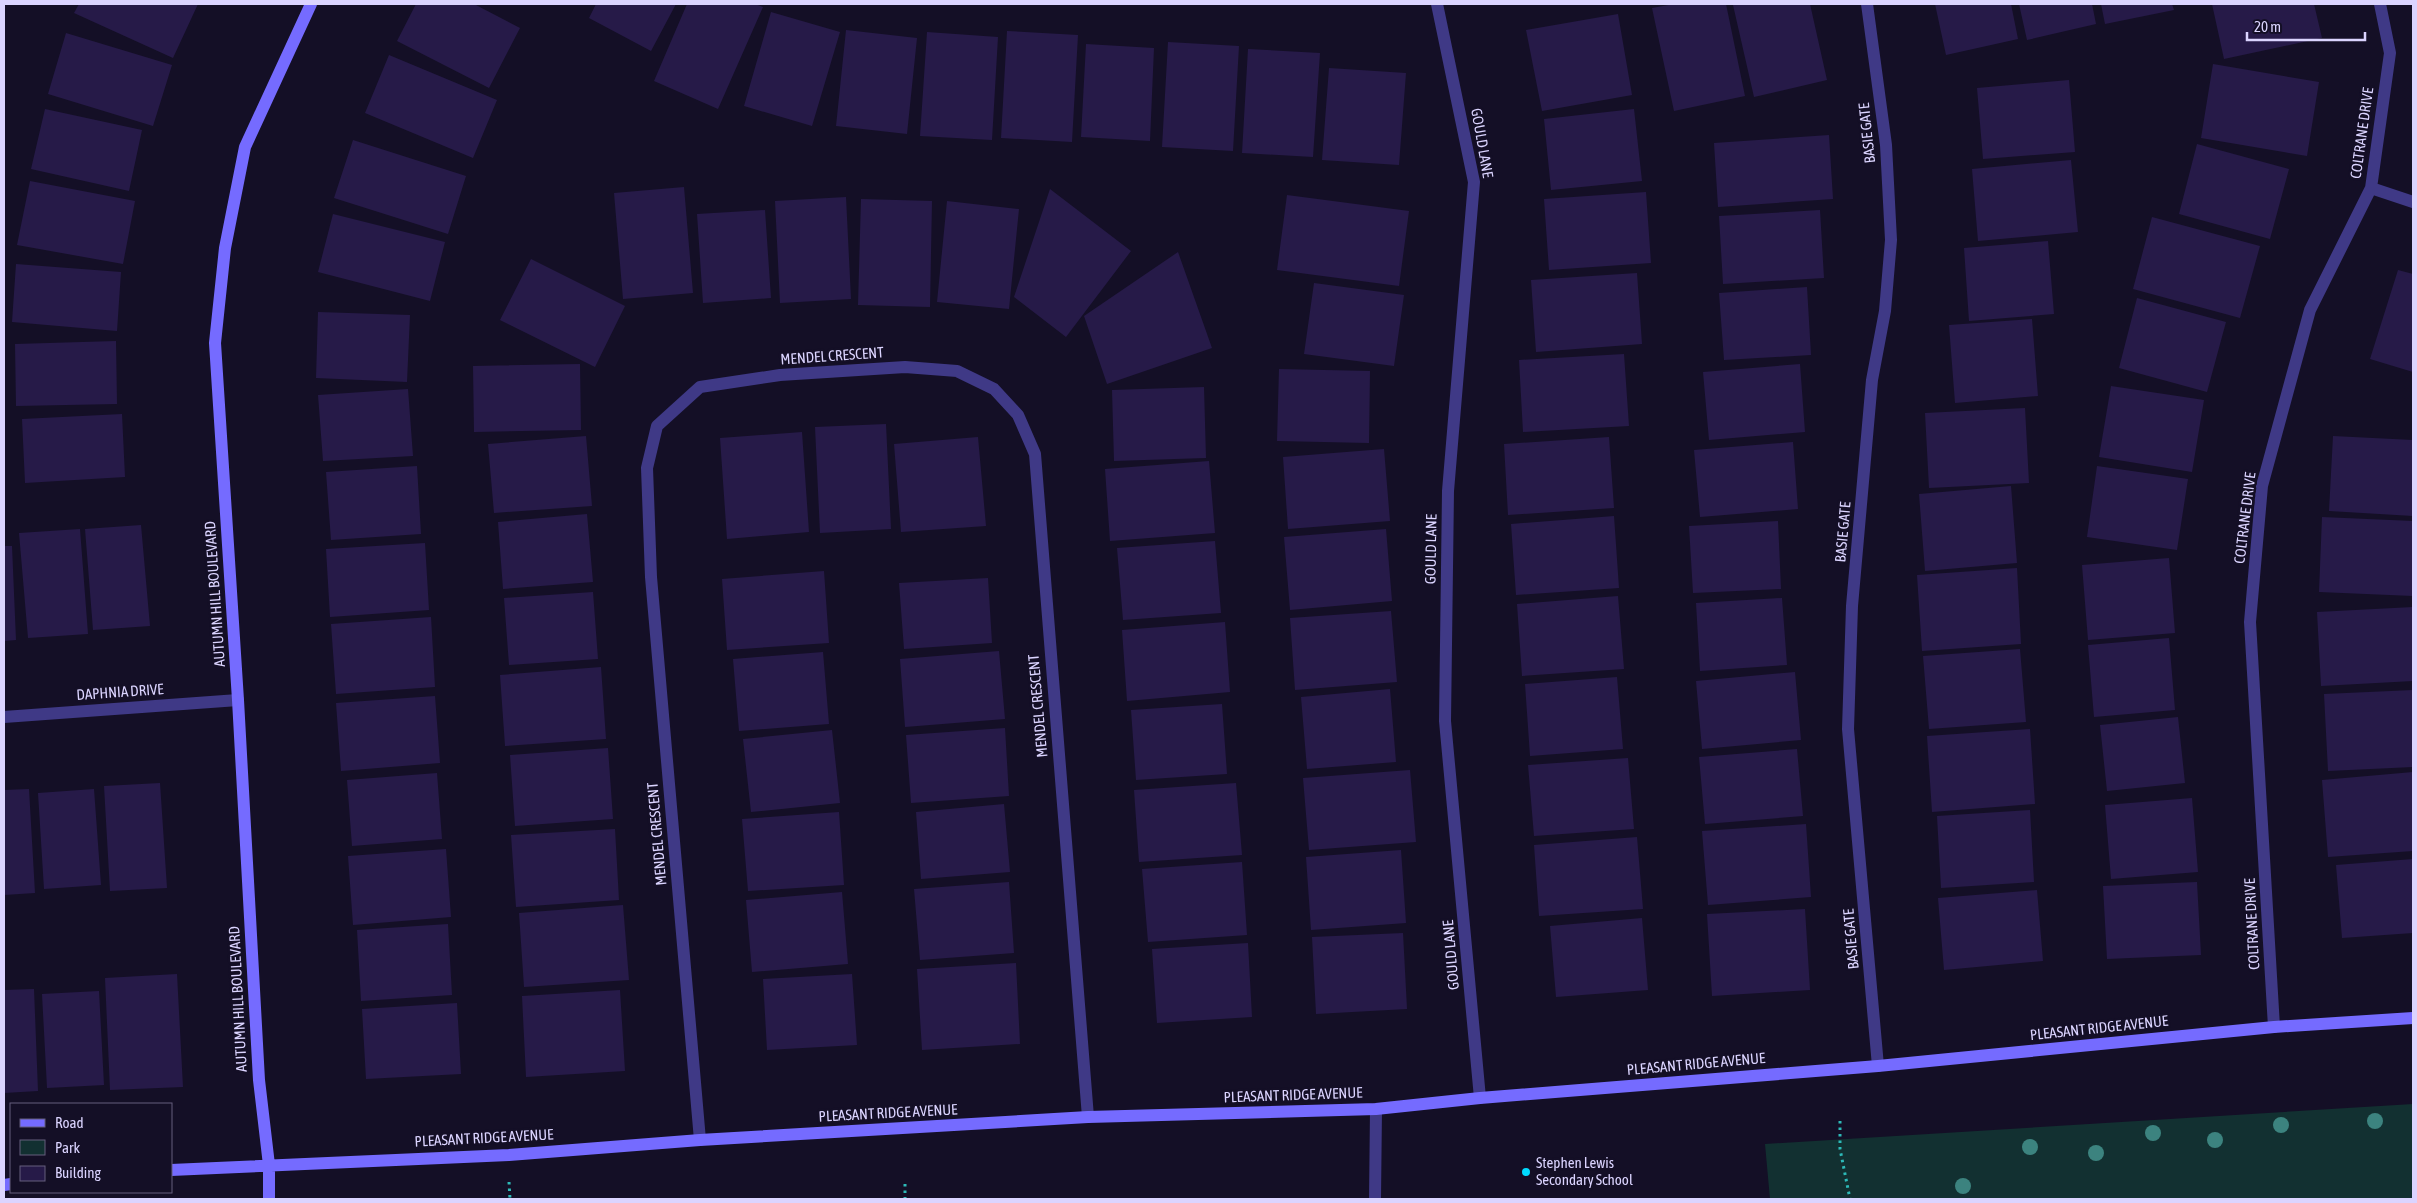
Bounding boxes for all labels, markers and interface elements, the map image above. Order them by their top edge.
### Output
scale bar [2247,10,2364,42]
text: 20 m [2254,18,2281,35]
street label: COLTRANE DRIVE [2347,86,2376,180]
street label: BASIE GATE [1855,101,1878,164]
street label: GOULD LANE [1468,107,1497,180]
street label: MENDEL CRESCENT [780,343,885,368]
street label: COLTRANE DRIVE [2230,471,2259,565]
street label: BASIE GATE [1831,500,1854,563]
street label: GOULD LANE [1421,513,1440,584]
street label: AUTUMN HILL BOULEVARD [201,521,228,667]
street label: MENDEL CRESCENT [1024,653,1050,758]
street label: DAPHNIA DRIVE [76,680,165,703]
street label: MENDEL CRESCENT [643,781,669,886]
street label: COLTRANE DRIVE [2241,877,2262,970]
street label: BASIE GATE [1839,907,1862,970]
street label: GOULD LANE [1439,919,1462,991]
street label: AUTUMN HILL BOULEVARD [225,926,250,1072]
street label: PLEASANT RIDGE AVENUE [2029,1012,2170,1043]
street label: PLEASANT RIDGE AVENUE [1626,1049,1767,1078]
street label: PLEASANT RIDGE AVENUE [1223,1084,1363,1105]
street label: PLEASANT RIDGE AVENUE [818,1100,958,1125]
legend [10,1103,172,1193]
text: Road [55,1114,84,1131]
street label: PLEASANT RIDGE AVENUE [414,1125,554,1150]
text: Park [55,1139,80,1156]
place label: Stephen Lewis Secondary School [1536,1154,1633,1188]
text: Building [55,1164,101,1181]
marker: Stephen Lewis Secondary School [1520,1166,1532,1178]

